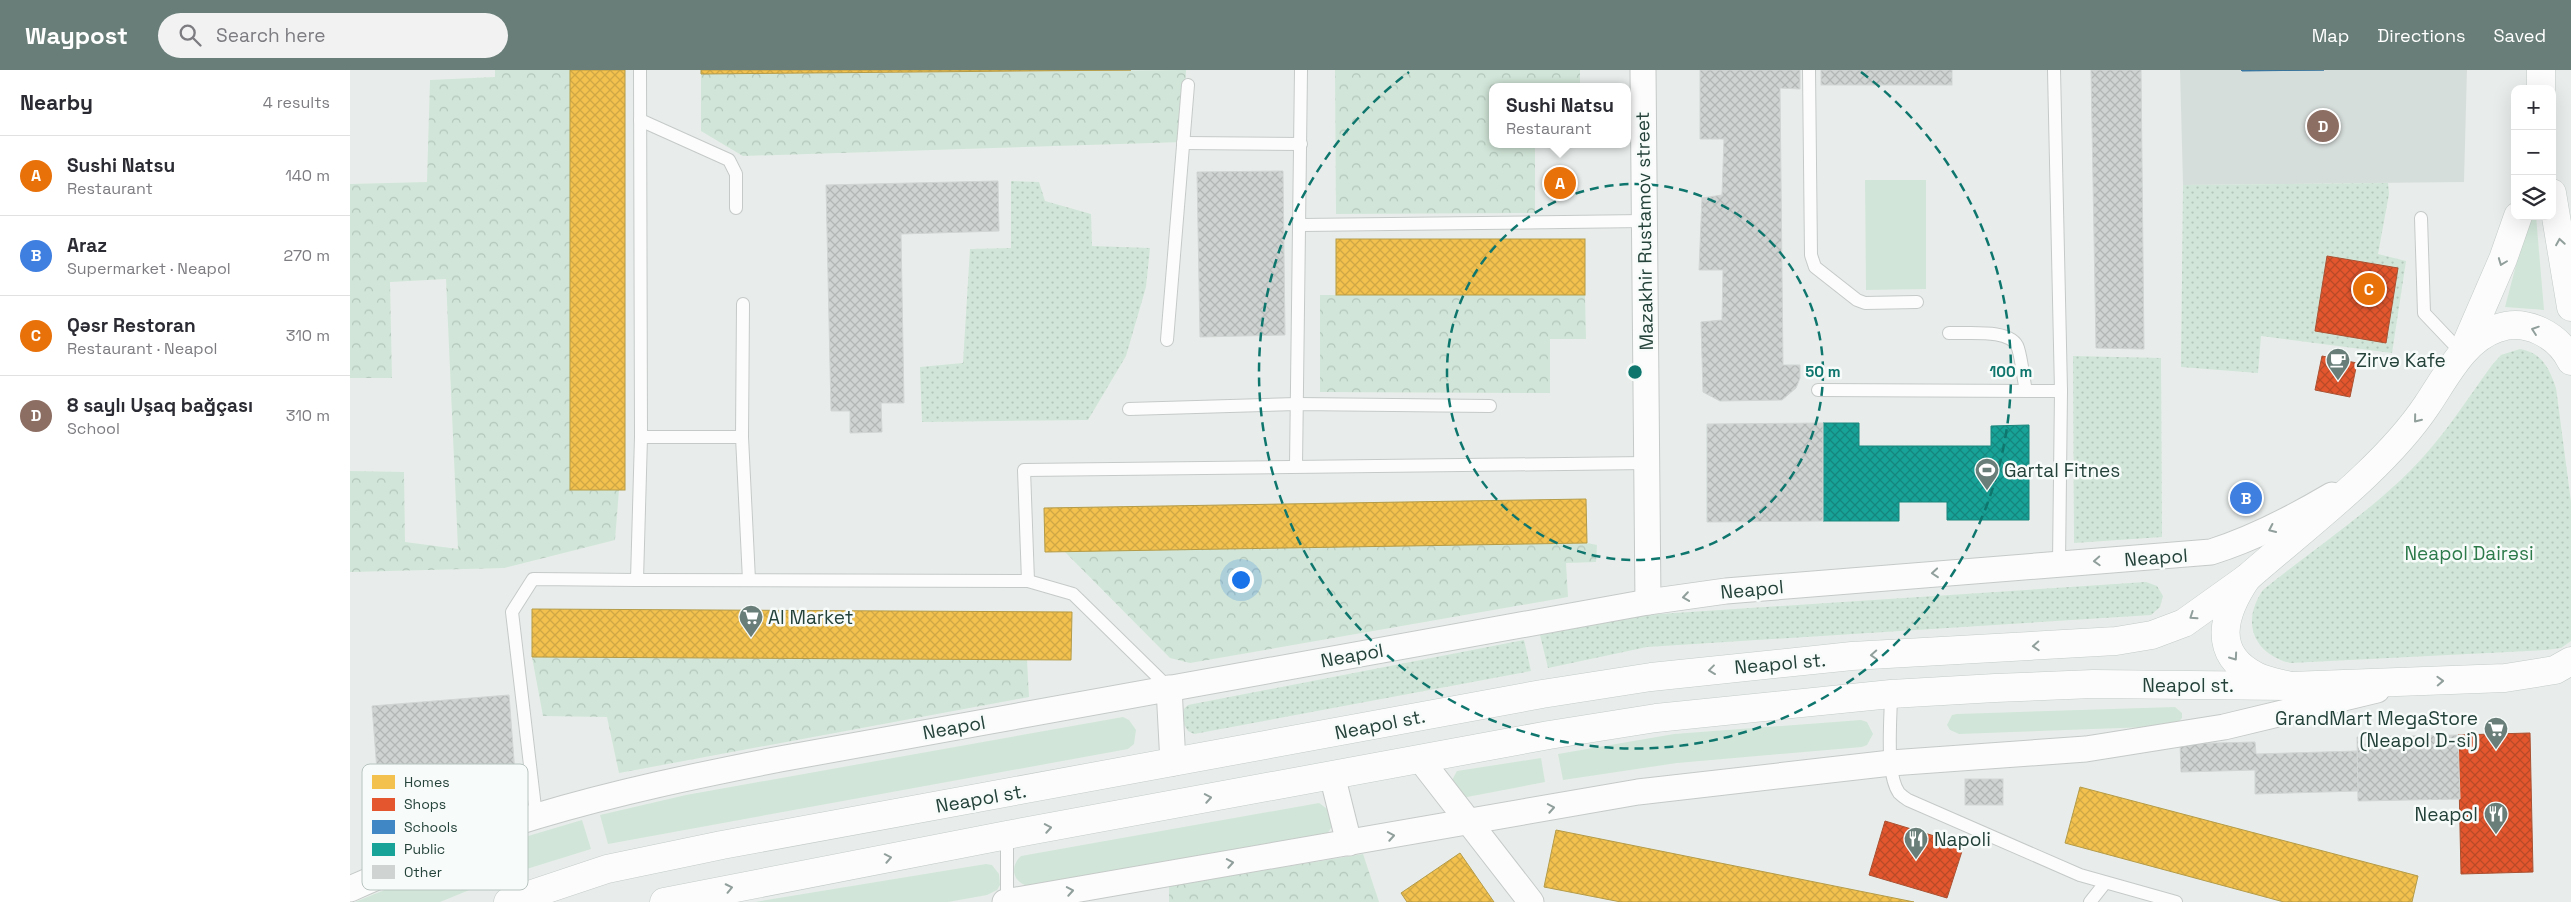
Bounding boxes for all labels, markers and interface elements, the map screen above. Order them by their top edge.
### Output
search box [158,13,508,58]
text: Waypost [25,20,128,51]
icon: search [176,21,204,49]
text: Search here [216,23,326,48]
text: Map [2312,24,2349,47]
text: Directions [2377,24,2466,47]
text: Saved [2494,24,2546,47]
popup [1489,83,1631,148]
map controls [2511,85,2556,220]
button: + [2511,85,2556,130]
text: Nearby [20,89,93,116]
text: 4 results [263,92,330,113]
text: Sushi Natsu [1506,93,1614,118]
pin: D [2307,107,2339,145]
street label: Mazakhir Rustamov street [1630,111,1659,351]
text: Restaurant [1506,118,1592,139]
button: − [2511,130,2556,175]
text: Sushi Natsu [67,153,175,178]
pin: A [1544,164,1576,202]
text: A [31,165,41,186]
text: 140 m [285,165,330,186]
button: layers [2511,175,2556,220]
text: Restaurant [67,178,153,199]
text: Araz [67,233,107,258]
one-way arrow [2556,237,2566,246]
text: B [31,245,41,266]
text: 270 m [283,245,330,266]
one-way arrow [2498,257,2508,266]
text: Supermarket · Neapol [67,258,231,279]
pin: C [2353,270,2385,308]
text: Qəsr Restoran [67,313,196,338]
text: C [31,325,41,346]
text: 310 m [286,325,330,346]
one-way arrow [2531,325,2540,335]
text: Restaurant · Neapol [67,338,217,359]
cafe icon: Zirvə Kafe [2325,347,2351,381]
place label: Zirvə Kafe [2356,348,2446,373]
text: 50 m [1805,362,1841,381]
text: 100 m [1990,362,2032,381]
centre of rings [1626,363,1644,381]
text: 8 saylı Uşaq bağçası [67,393,253,418]
text: D [31,405,41,426]
text: 310 m [286,405,330,426]
one-way arrow [2414,413,2422,422]
text: School [67,418,120,439]
sports icon: Gartal Fitnes [1974,457,2000,491]
place label: Gartal Fitnes [2004,458,2120,483]
pin: B [2230,479,2262,517]
one-way arrow [2268,523,2277,533]
park label: Neapol Dairəsi [2404,541,2534,566]
street label: Neapol [2124,543,2189,572]
one-way arrow [2092,555,2100,566]
your location [1228,567,1254,593]
one-way arrow [1930,568,1938,579]
street label: Neapol [1719,574,1785,605]
one-way arrow [1681,591,1690,601]
supermarket icon: Al Market [738,604,764,638]
place label: Al Market [768,605,853,630]
one-way arrow [2190,610,2199,620]
street label: Neapol [1319,638,1385,673]
one-way arrow [2031,640,2039,651]
street label: Neapol st. [1733,647,1827,680]
one-way arrow [1869,650,1877,661]
one-way arrow [2228,651,2237,661]
one-way arrow [1707,664,1715,675]
street label: Neapol st. [2142,673,2234,698]
one-way arrow [2436,675,2444,686]
street label: Neapol st. [1333,703,1427,746]
place label: GrandMart MegaStore (Neapol D-si) [2275,706,2478,753]
street label: Neapol [921,710,987,745]
supermarket icon: GrandMart MegaStore (Neapol D-si) [2483,716,2509,750]
legend [362,764,528,890]
text: Homes [404,773,450,791]
street label: Neapol st. [934,778,1028,819]
one-way arrow [1204,794,1212,804]
text: Shops [404,795,446,813]
restaurant icon: Neapol [2483,801,2509,835]
place label: Neapol [2415,802,2478,827]
one-way arrow [1546,803,1555,813]
text: Schools [404,818,458,836]
one-way arrow [1044,823,1053,833]
restaurant icon: Napoli [1903,826,1929,860]
place label: Napoli [1934,827,1991,852]
one-way arrow [1386,831,1395,841]
text: Public [404,840,445,858]
one-way arrow [884,853,893,863]
one-way arrow [1226,859,1235,869]
text: Other [404,863,442,881]
one-way arrow [724,883,733,894]
one-way arrow [1066,886,1075,896]

